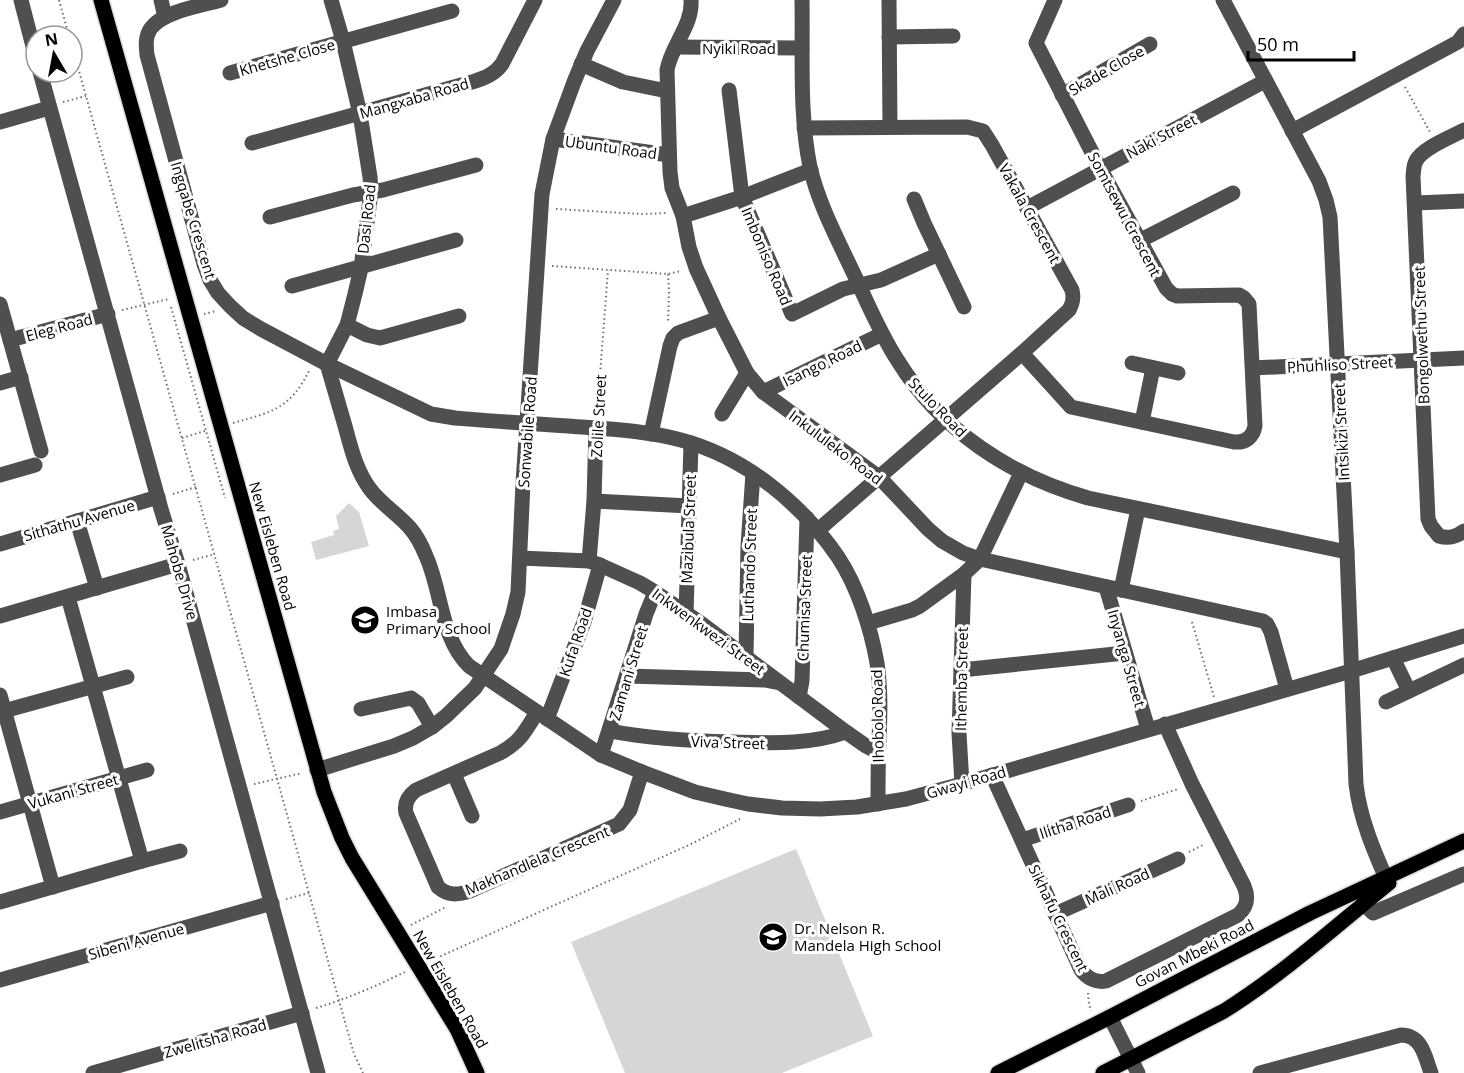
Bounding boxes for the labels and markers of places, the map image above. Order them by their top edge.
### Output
place label: Imbasa Primary School [386,601,491,638]
school or university icon: Imbasa Primary School [349,604,381,636]
place label: Dr. Nelson R. Mandela High School [794,918,941,955]
school or university icon: Dr. Nelson R. Mandela High School [757,921,789,953]

